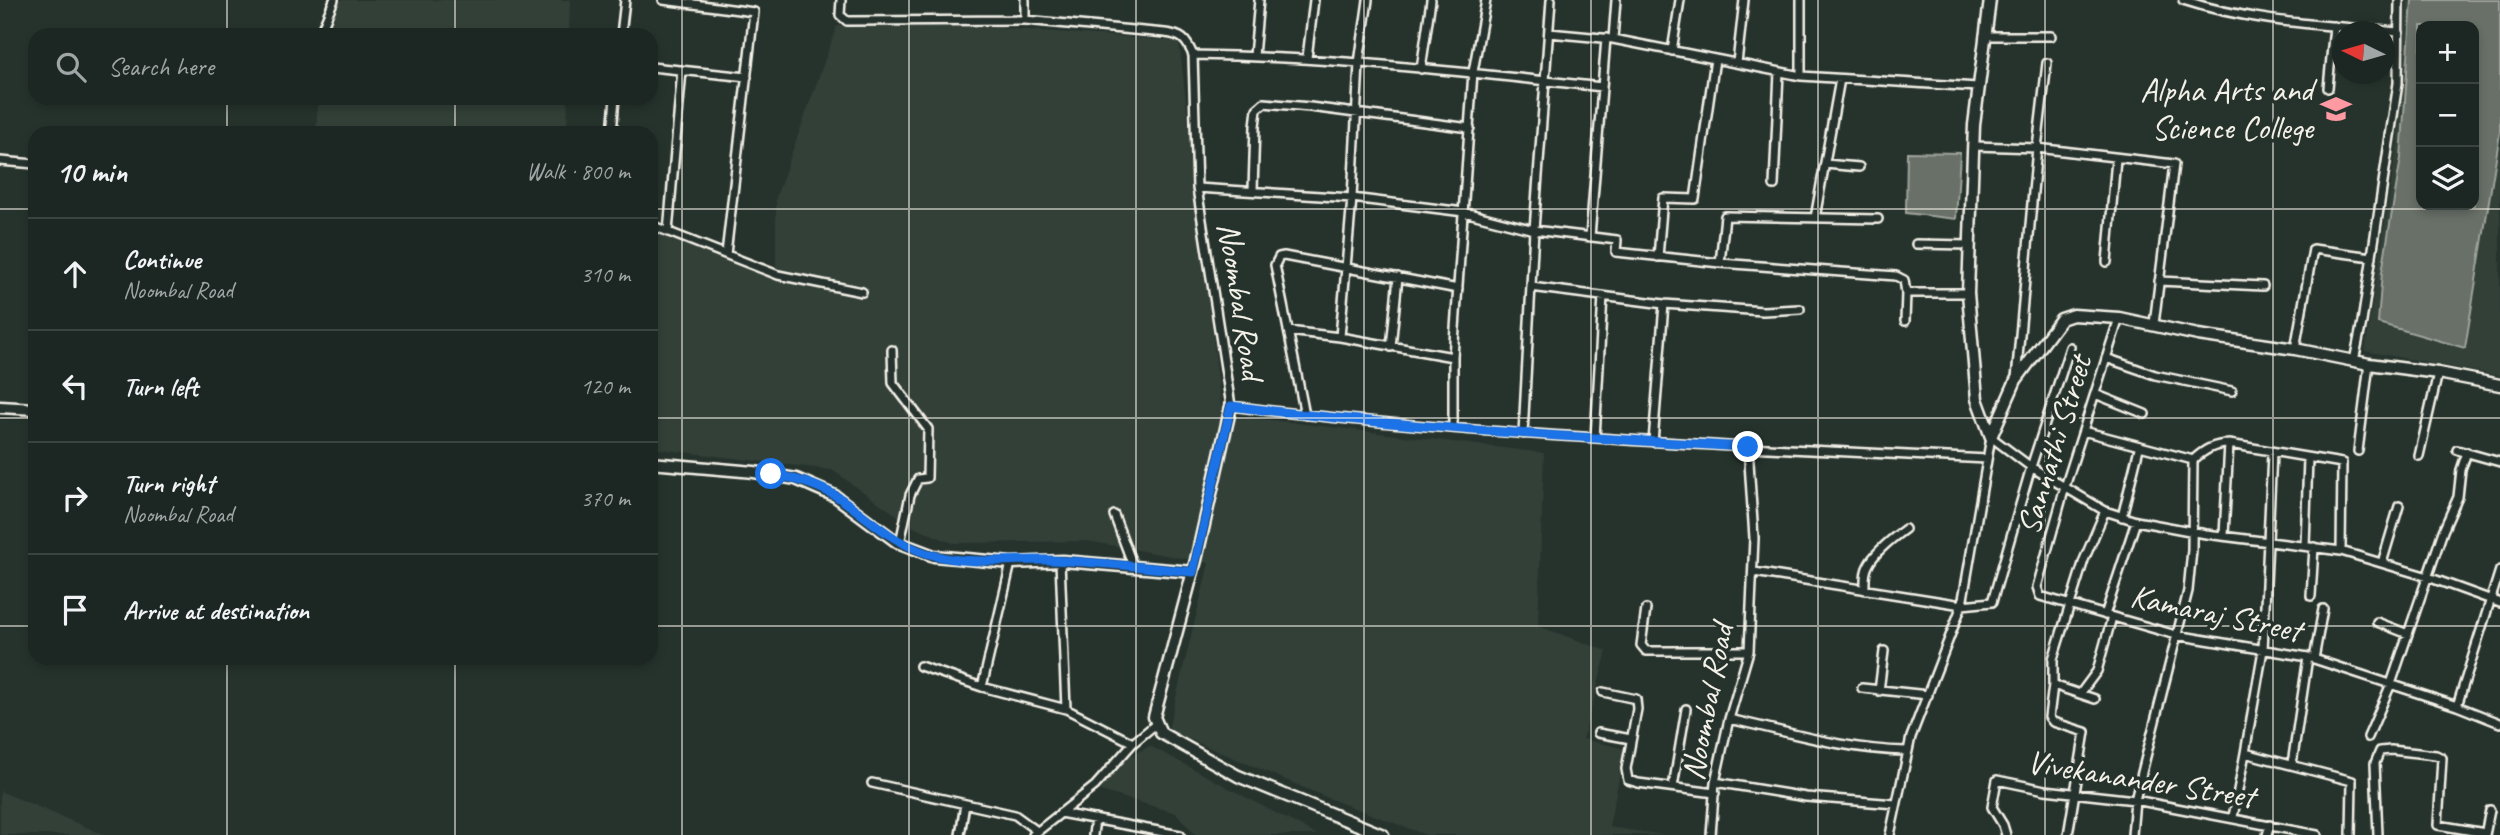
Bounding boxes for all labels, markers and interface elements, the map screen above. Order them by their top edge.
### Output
north arrow [2332,21,2395,84]
map controls [2416,21,2479,210]
button: + [2416,21,2479,84]
search box [28,28,658,105]
icon: search [52,48,90,86]
text: Search here [108,50,214,83]
place label: Alpha Arts and Science College [2140,69,2318,149]
button: − [2416,84,2479,147]
school or university icon: Alpha Arts and Science College [2319,92,2353,126]
button: layers [2416,147,2479,210]
text: 10 min [56,153,127,191]
text: Walk · 800 m [526,157,630,186]
street label: Noombal Road [1208,220,1275,387]
text: Continue [123,243,201,276]
icon: ahead [56,255,94,293]
text: 310 m [581,260,630,289]
text: Noombal Road [123,276,233,305]
street label: Sannathi Street [2007,348,2102,539]
icon: left [56,367,94,405]
text: Turn left [123,370,198,403]
text: 120 m [581,372,630,401]
route end [1732,431,1763,462]
route start [755,458,786,489]
text: Turn right [123,467,214,500]
icon: right [56,479,94,517]
text: 370 m [581,484,630,513]
text: Noombal Road [123,500,233,529]
street label: Kamaraj Street [2127,574,2309,652]
icon: arrive [56,591,94,629]
text: Arrive at destination [123,594,309,627]
street label: Noombal Road [1671,615,1744,784]
street label: Vivekanander Street [2024,740,2262,818]

